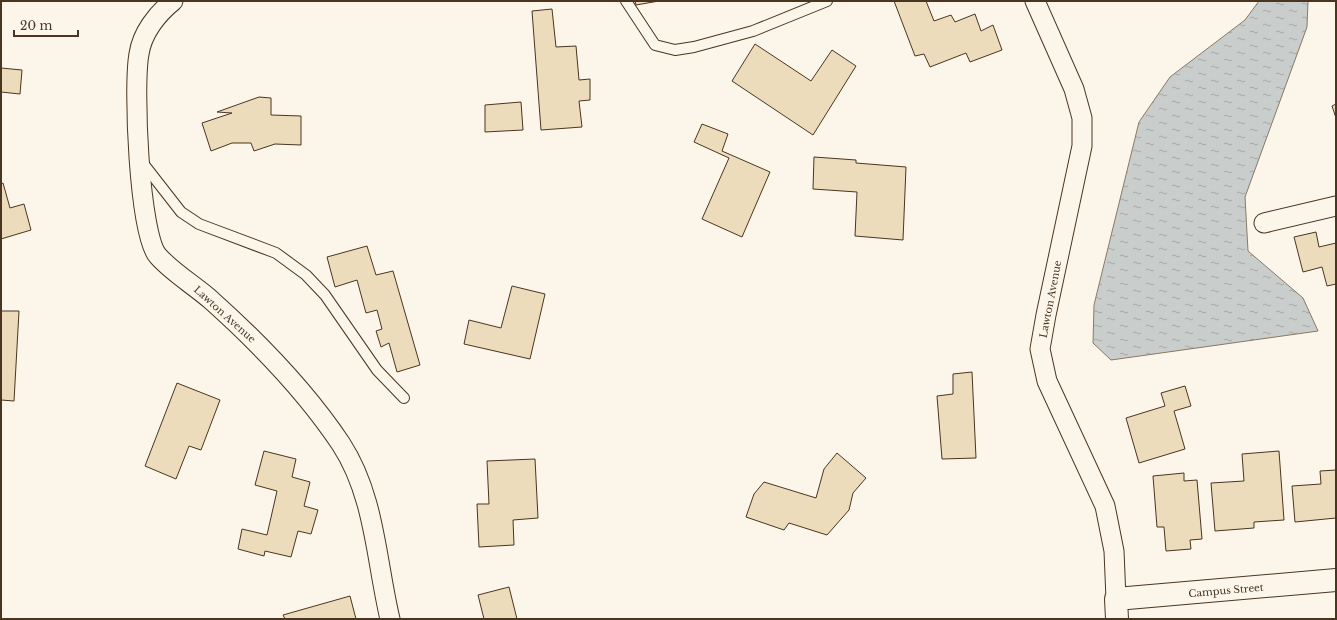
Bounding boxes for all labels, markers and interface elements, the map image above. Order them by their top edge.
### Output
scale bar [14,12,78,38]
text: 20 m [20,18,52,33]
street label: Lawton Avenue [1037,259,1064,339]
street label: Lawton Avenue [191,283,259,346]
street label: Campus Street [1188,581,1264,600]

